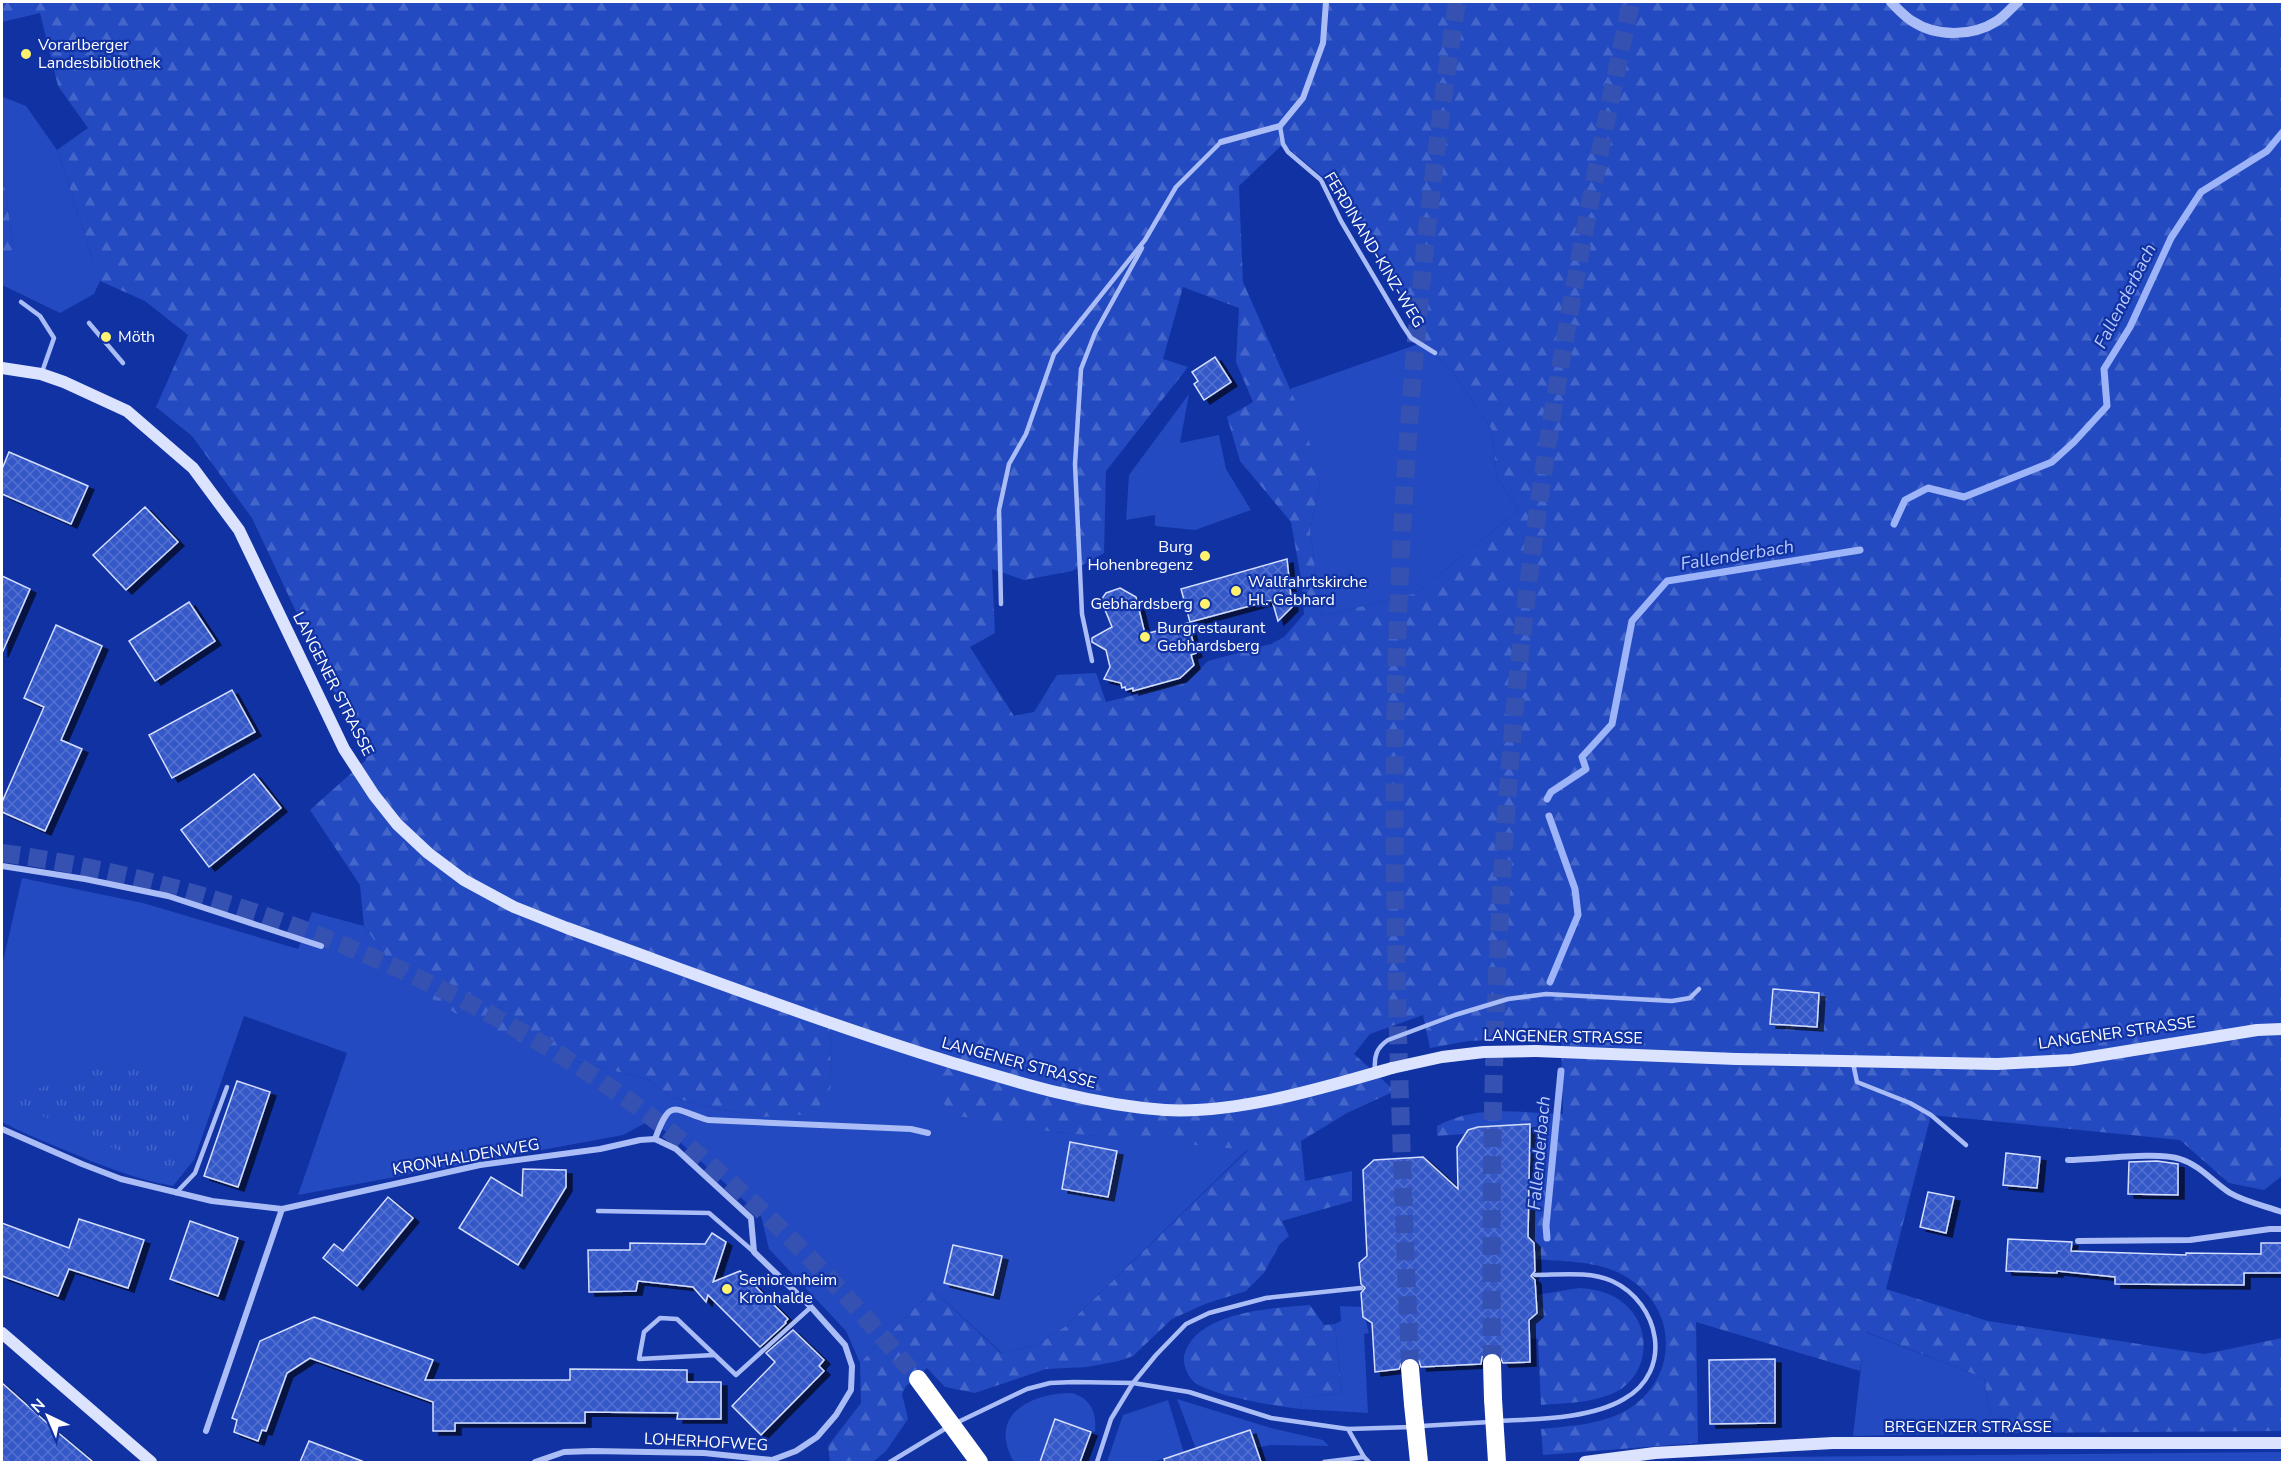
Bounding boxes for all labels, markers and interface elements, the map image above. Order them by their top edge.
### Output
place label: Vorarlberger Landesbibliothek [37,34,162,74]
marker: Vorarlberger Landesbibliothek [19,47,33,61]
street label: FERDINAND-KINZ-WEG [1319,168,1429,332]
water label: Fallenderbach [2088,240,2162,352]
place label: Möth [118,326,155,348]
marker: Möth [99,330,113,344]
water label: Fallenderbach [1679,534,1795,576]
place label: Burg Hohenbregenz [1087,536,1193,576]
marker: Burg Hohenbregenz [1198,549,1212,563]
place label: Wallfahrtskirche Hl. Gebhard [1248,571,1367,611]
marker: Wallfahrtskirche Hl. Gebhard [1229,584,1243,598]
place label: Gebhardsberg [1090,593,1193,615]
marker: Gebhardsberg [1198,597,1212,611]
street label: LANGENER STRASSE [287,608,379,760]
place label: Burgrestaurant Gebhardsberg [1157,617,1266,657]
marker: Burgrestaurant Gebhardsberg [1138,630,1152,644]
street label: LANGENER STRASSE [2037,1011,2197,1055]
street label: LANGENER STRASSE [1483,1025,1643,1049]
street label: LANGENER STRASSE [939,1032,1099,1094]
water label: Fallenderbach [1522,1095,1556,1211]
street label: KRONHALDENWEG [391,1133,541,1181]
place label: Seniorenheim Kronhalde [739,1269,837,1309]
marker: Seniorenheim Kronhalde [720,1282,734,1296]
north arrow [18,1386,78,1446]
text: N [26,1394,50,1418]
street label: BREGENZER STRASSE [1884,1416,2052,1438]
street label: LOHERHOFWEG [643,1428,769,1456]

